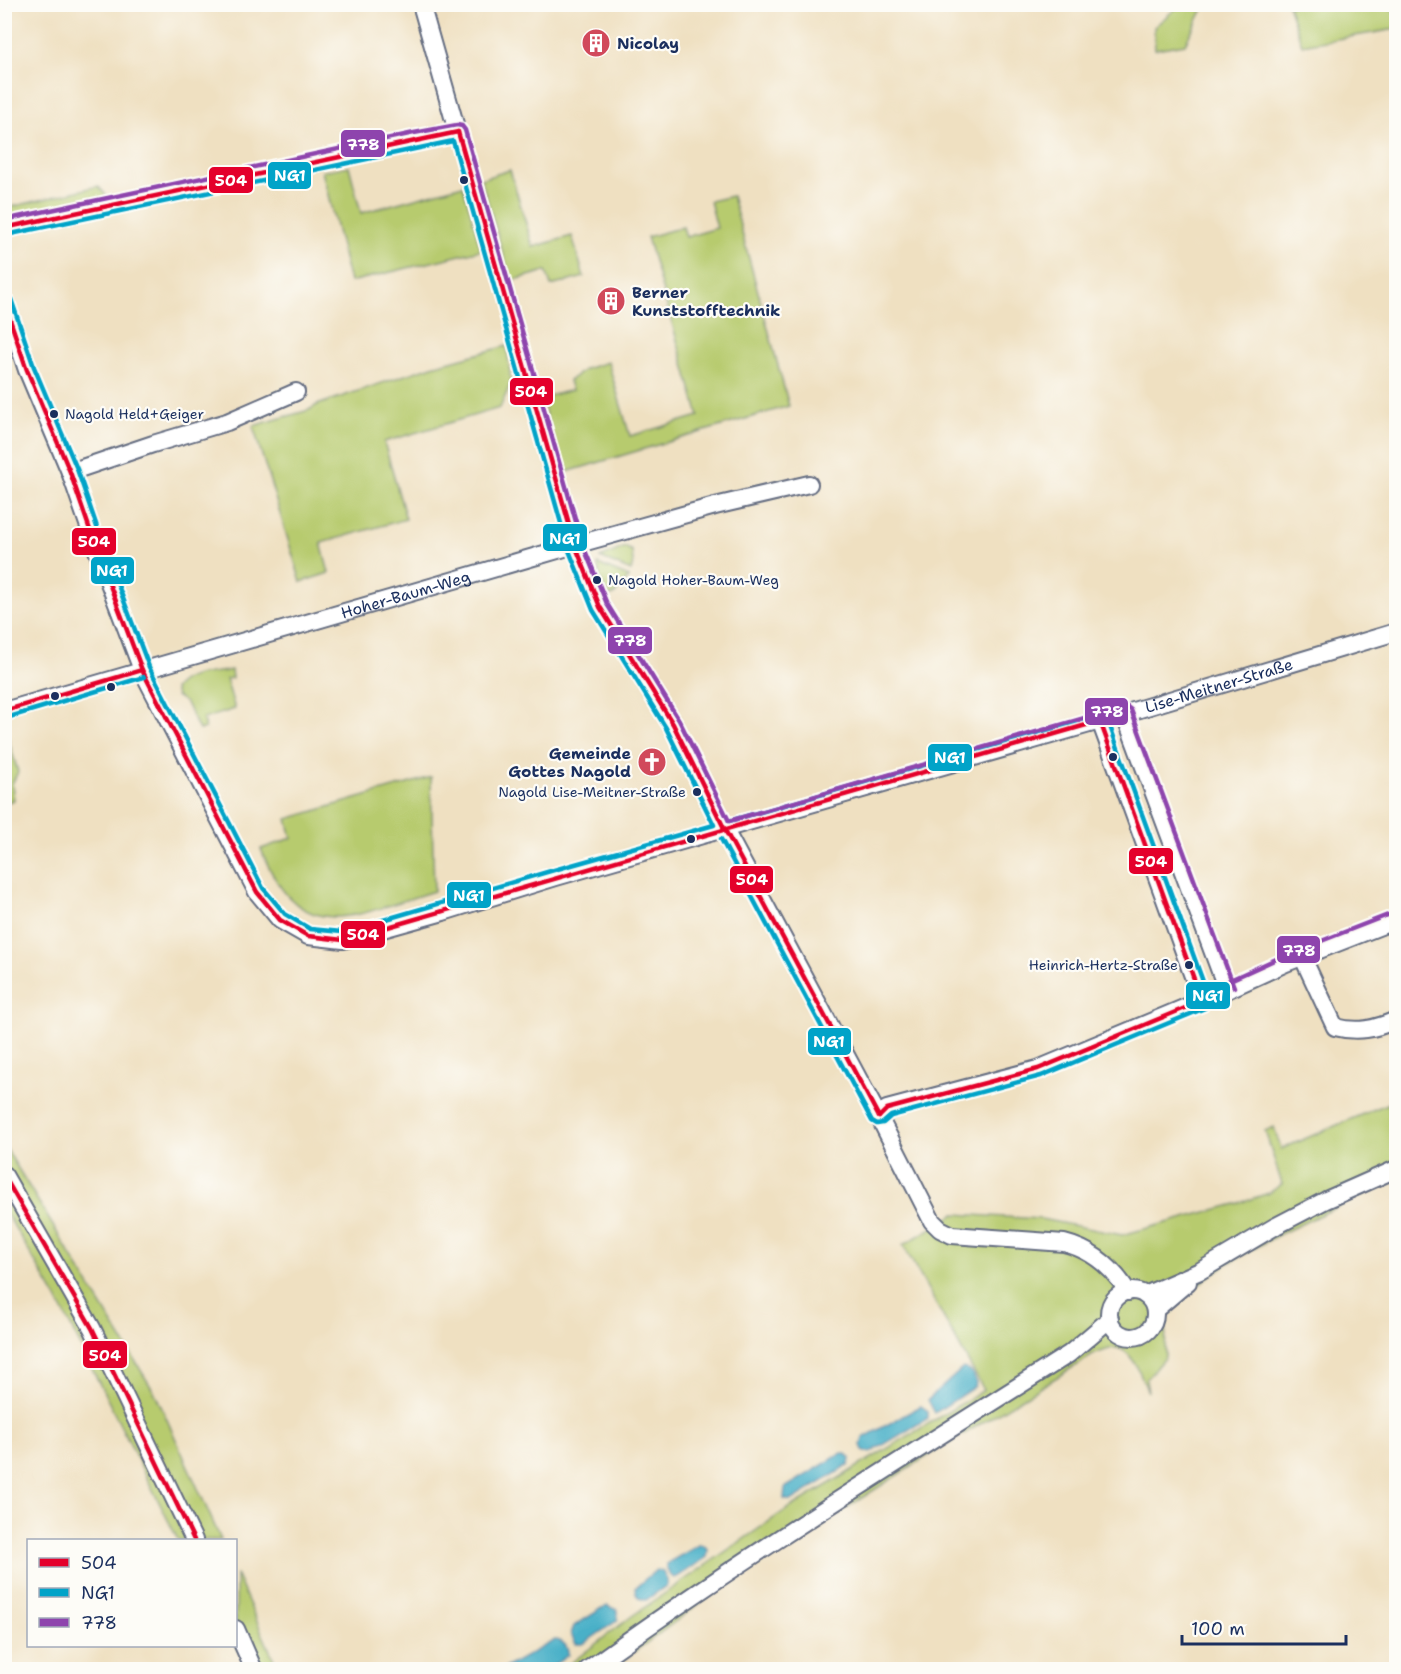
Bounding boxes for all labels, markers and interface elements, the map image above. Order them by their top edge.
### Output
building icon: Nicolay [580,27,612,59]
place label: Nicolay [617,33,679,54]
line badge: 778 [340,129,386,158]
text: 778 [346,134,380,155]
line badge: NG1 [267,161,312,190]
text: NG1 [274,165,306,186]
line badge: 504 [208,166,254,194]
text: 504 [215,170,247,191]
unlabelled marker [458,174,470,186]
place label: Berner Kunststofftechnik [632,282,780,321]
building icon: Berner Kunststofftechnik [595,285,627,317]
line badge: 504 [509,377,554,406]
text: 504 [515,381,547,402]
place label: Nagold Held+Geiger [65,405,204,423]
marker: Nagold Held+Geiger [48,408,60,420]
line badge: NG1 [542,523,588,552]
line badge: 504 [71,527,117,556]
text: NG1 [549,528,581,549]
text: 504 [78,531,110,552]
line badge: NG1 [90,556,135,585]
text: NG1 [96,560,128,581]
street label: Hoher-Baum-Weg [338,565,473,623]
place label: Nagold Hoher-Baum-Weg [608,571,779,589]
marker: Nagold Hoher-Baum-Weg [591,574,603,586]
line badge: 778 [607,626,653,655]
text: 778 [613,630,647,651]
street label: Lise-Meitner-Straße [1142,653,1295,717]
unlabelled marker [105,681,117,693]
unlabelled marker [49,690,61,702]
line badge: 778 [1084,697,1129,726]
text: 778 [1090,701,1124,722]
place label: Gemeinde Gottes Nagold [508,743,631,782]
line badge: NG1 [927,743,973,772]
church icon: Gemeinde Gottes Nagold [636,746,668,778]
text: NG1 [934,747,966,768]
unlabelled marker [1107,751,1119,763]
place label: Nagold Lise-Meitner-Straße [498,783,686,801]
marker: Nagold Lise-Meitner-Straße [691,786,703,798]
unlabelled marker [685,833,697,845]
line badge: 504 [1128,847,1174,875]
text: 504 [1135,851,1167,872]
line badge: 504 [729,865,774,894]
text: 504 [736,869,768,890]
line badge: NG1 [446,881,492,909]
text: NG1 [453,885,485,906]
line badge: 504 [340,920,386,949]
text: 504 [347,924,379,945]
line badge: 778 [1276,935,1321,964]
text: 778 [1282,940,1316,961]
place label: Heinrich-Hertz-Straße [1029,956,1178,974]
marker: Heinrich-Hertz-Straße [1183,959,1195,971]
line badge: NG1 [1185,981,1231,1010]
text: NG1 [1192,985,1224,1006]
line badge: NG1 [807,1027,852,1056]
text: NG1 [813,1031,845,1052]
line badge: 504 [82,1340,128,1369]
text: 504 [89,1345,121,1366]
legend [27,1539,237,1647]
text: 504 [81,1551,117,1575]
text: NG1 [81,1581,115,1605]
scale bar [1182,1608,1346,1646]
text: 778 [81,1611,117,1635]
text: 100 m [1191,1617,1245,1641]

